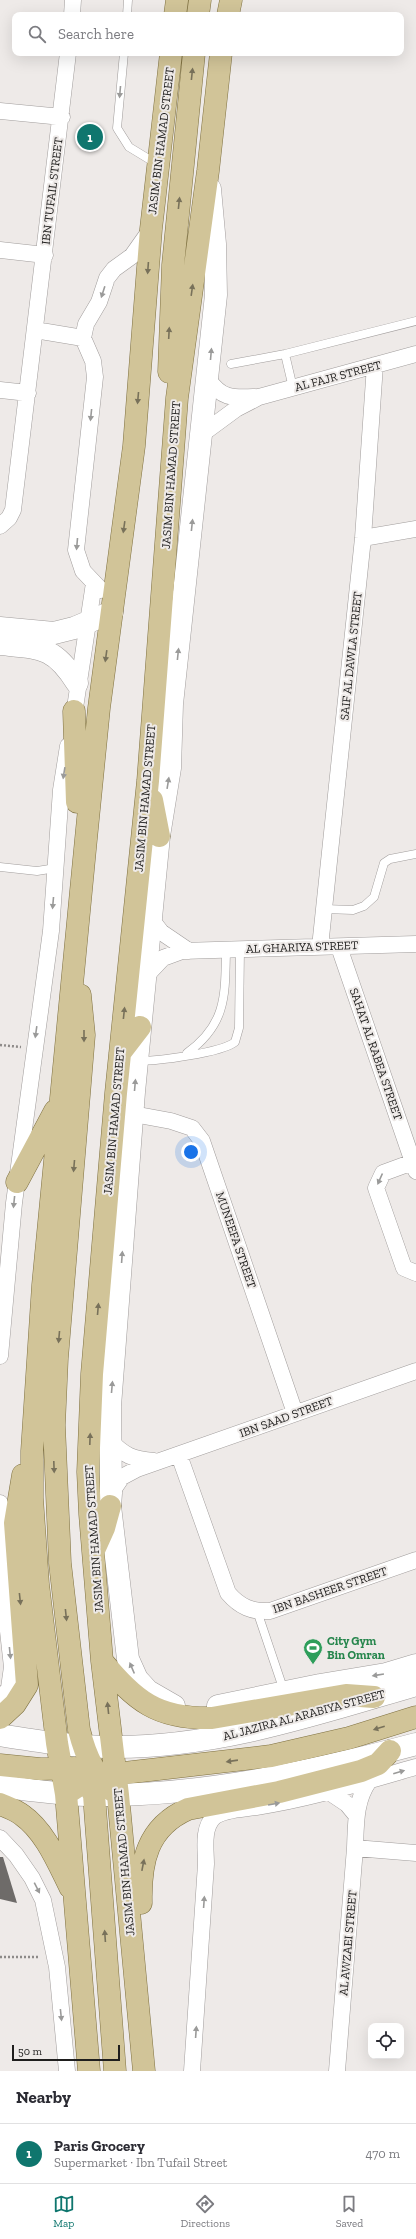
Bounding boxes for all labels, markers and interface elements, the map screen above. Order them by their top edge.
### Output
search box [12,12,404,56]
icon: search [26,23,48,45]
text: Search here [58,25,134,43]
street label: JASIM BIN HAMAD STREET [145,66,177,215]
one-way arrow [189,68,196,80]
one-way arrow [117,86,123,98]
pin: 1 [77,122,103,152]
street label: IBN TUFAIL STREET [38,136,66,245]
one-way arrow [176,197,183,209]
one-way arrow [145,262,152,274]
one-way arrow [189,284,195,296]
one-way arrow [100,286,106,298]
one-way arrow [166,327,173,339]
one-way arrow [207,348,214,360]
street label: AL FAJR STREET [293,358,383,394]
one-way arrow [135,392,142,404]
street label: JASIM BIN HAMAD STREET [159,400,183,549]
one-way arrow [87,409,94,421]
one-way arrow [189,519,195,531]
one-way arrow [121,521,127,533]
one-way arrow [74,538,81,550]
street label: SAIF AL DAWLA STREET [337,590,365,721]
one-way arrow [174,648,181,660]
one-way arrow [103,649,109,662]
street label: JASIM BIN HAMAD STREET [132,723,158,872]
one-way arrow [61,767,67,779]
one-way arrow [165,777,171,789]
one-way arrow [50,897,57,909]
street label: AL GHARIYA STREET [246,938,359,956]
street label: SAHAT AL RABEA STREET [347,986,405,1122]
one-way arrow [121,1007,127,1019]
one-way arrow [33,1025,39,1038]
one-way arrow [81,1030,87,1043]
street label: JASIM BIN HAMAD STREET [101,1046,127,1195]
one-way arrow [131,1079,138,1091]
your location [181,1142,201,1162]
one-way arrow [70,1160,77,1172]
one-way arrow [377,1174,383,1185]
street label: MUNEEFA STREET [213,1190,259,1291]
one-way arrow [11,1196,17,1208]
one-way arrow [118,1251,125,1263]
one-way arrow [94,1303,101,1315]
one-way arrow [56,1331,62,1343]
one-way arrow [108,1381,115,1393]
street label: IBN SAAD STREET [237,1393,335,1440]
one-way arrow [86,1433,93,1445]
one-way arrow [51,1461,58,1473]
street label: JASIM BIN HAMAD STREET [82,1464,106,1613]
street label: IBN BASHEER STREET [271,1564,390,1616]
one-way arrow [17,1593,24,1605]
one-way arrow [63,1609,69,1621]
place label: City Gym Bin Omran [327,1634,385,1662]
sports icon: City Gym Bin Omran [302,1637,324,1665]
one-way arrow [7,1647,14,1659]
one-way arrow [129,1663,135,1674]
one-way arrow [372,1672,385,1678]
street label: AL JAZIRA AL ARABIYA STREET [221,1686,387,1743]
one-way arrow [105,1702,111,1714]
one-way arrow [372,1726,384,1732]
one-way arrow [226,1758,238,1764]
one-way arrow [394,1769,406,1775]
street label: JASIM BIN HAMAD STREET [111,1787,137,1936]
one-way arrow [268,1801,280,1807]
one-way arrow [140,1859,146,1871]
one-way arrow [34,1882,40,1893]
street label: AL AWZAEI STREET [336,1889,360,1996]
one-way arrow [200,1896,207,1908]
one-way arrow [101,1930,108,1942]
one-way arrow [58,2009,65,2021]
map controls [368,2023,404,2059]
button: locate [368,2023,404,2059]
one-way arrow [192,2026,199,2038]
scale bar [12,2043,120,2062]
text: 50 m [18,2045,42,2058]
text: Nearby [16,2087,71,2107]
text: Paris Grocery [54,2137,145,2155]
text: 1 [26,2146,32,2161]
text: 470 m [365,2146,400,2161]
text: Supermarket · Ibn Tufail Street [54,2155,227,2170]
tab: Map [53,2193,75,2230]
tab: Directions [180,2193,230,2230]
tab: Saved [336,2193,363,2230]

